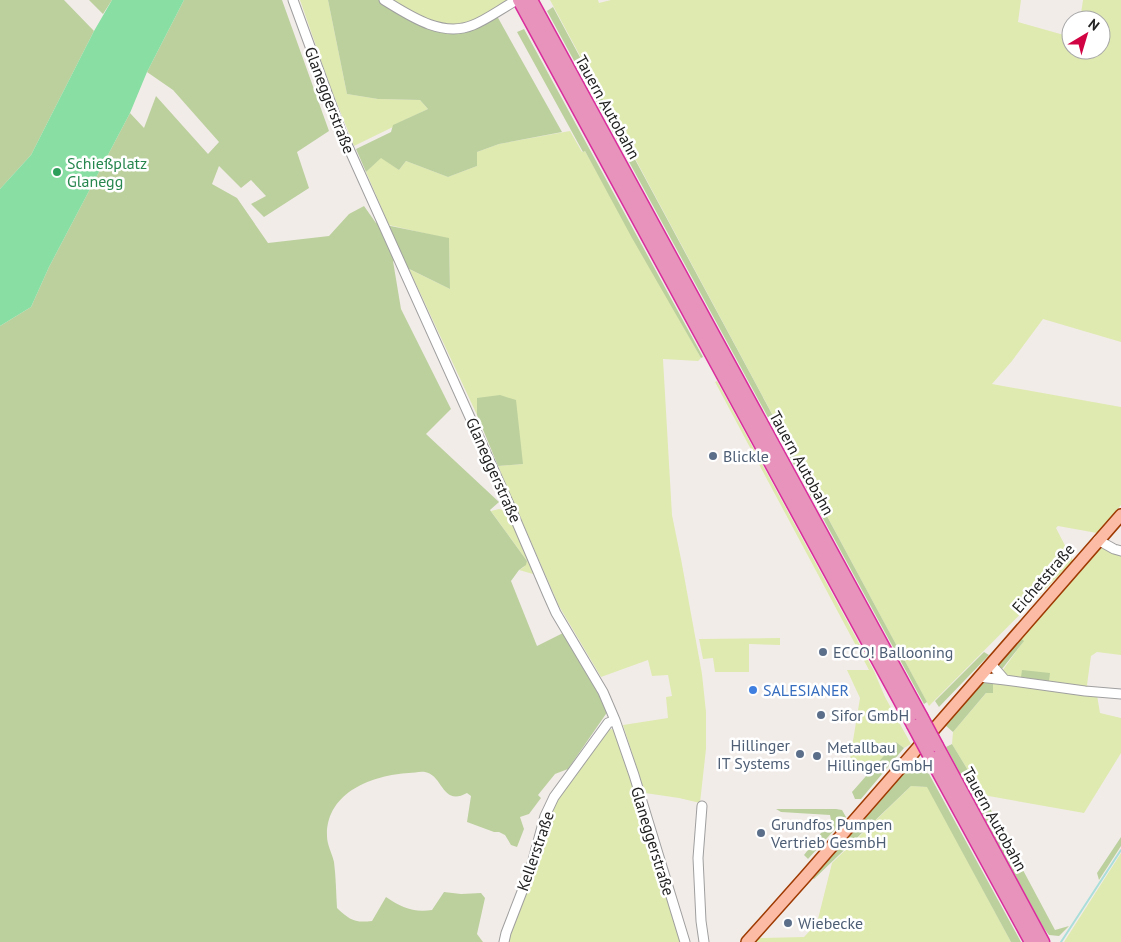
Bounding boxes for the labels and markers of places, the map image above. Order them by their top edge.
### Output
place label: Schießplatz Glanegg [67,153,147,191]
marker: Schießplatz Glanegg [51,166,63,178]
place label: Blickle [723,446,769,466]
marker: Blickle [707,450,719,462]
place label: ECCO! Ballooning [833,642,953,662]
marker: ECCO! Ballooning [817,646,829,658]
place label: SALESIANER [763,680,849,700]
marker: SALESIANER [747,684,759,696]
place label: Sifor GmbH [831,705,909,725]
marker: Sifor GmbH [815,709,827,721]
place label: Hillinger IT Systems [717,735,791,773]
place label: Metallbau Hillinger GmbH [827,737,933,775]
marker: Hillinger IT Systems [794,748,806,760]
marker: Metallbau Hillinger GmbH [811,750,823,762]
place label: Grundfos Pumpen Vertrieb GesmbH [770,814,892,852]
marker: Grundfos Pumpen Vertrieb GesmbH [755,827,767,839]
place label: Wiebecke [798,913,863,933]
marker: Wiebecke [782,917,794,929]

